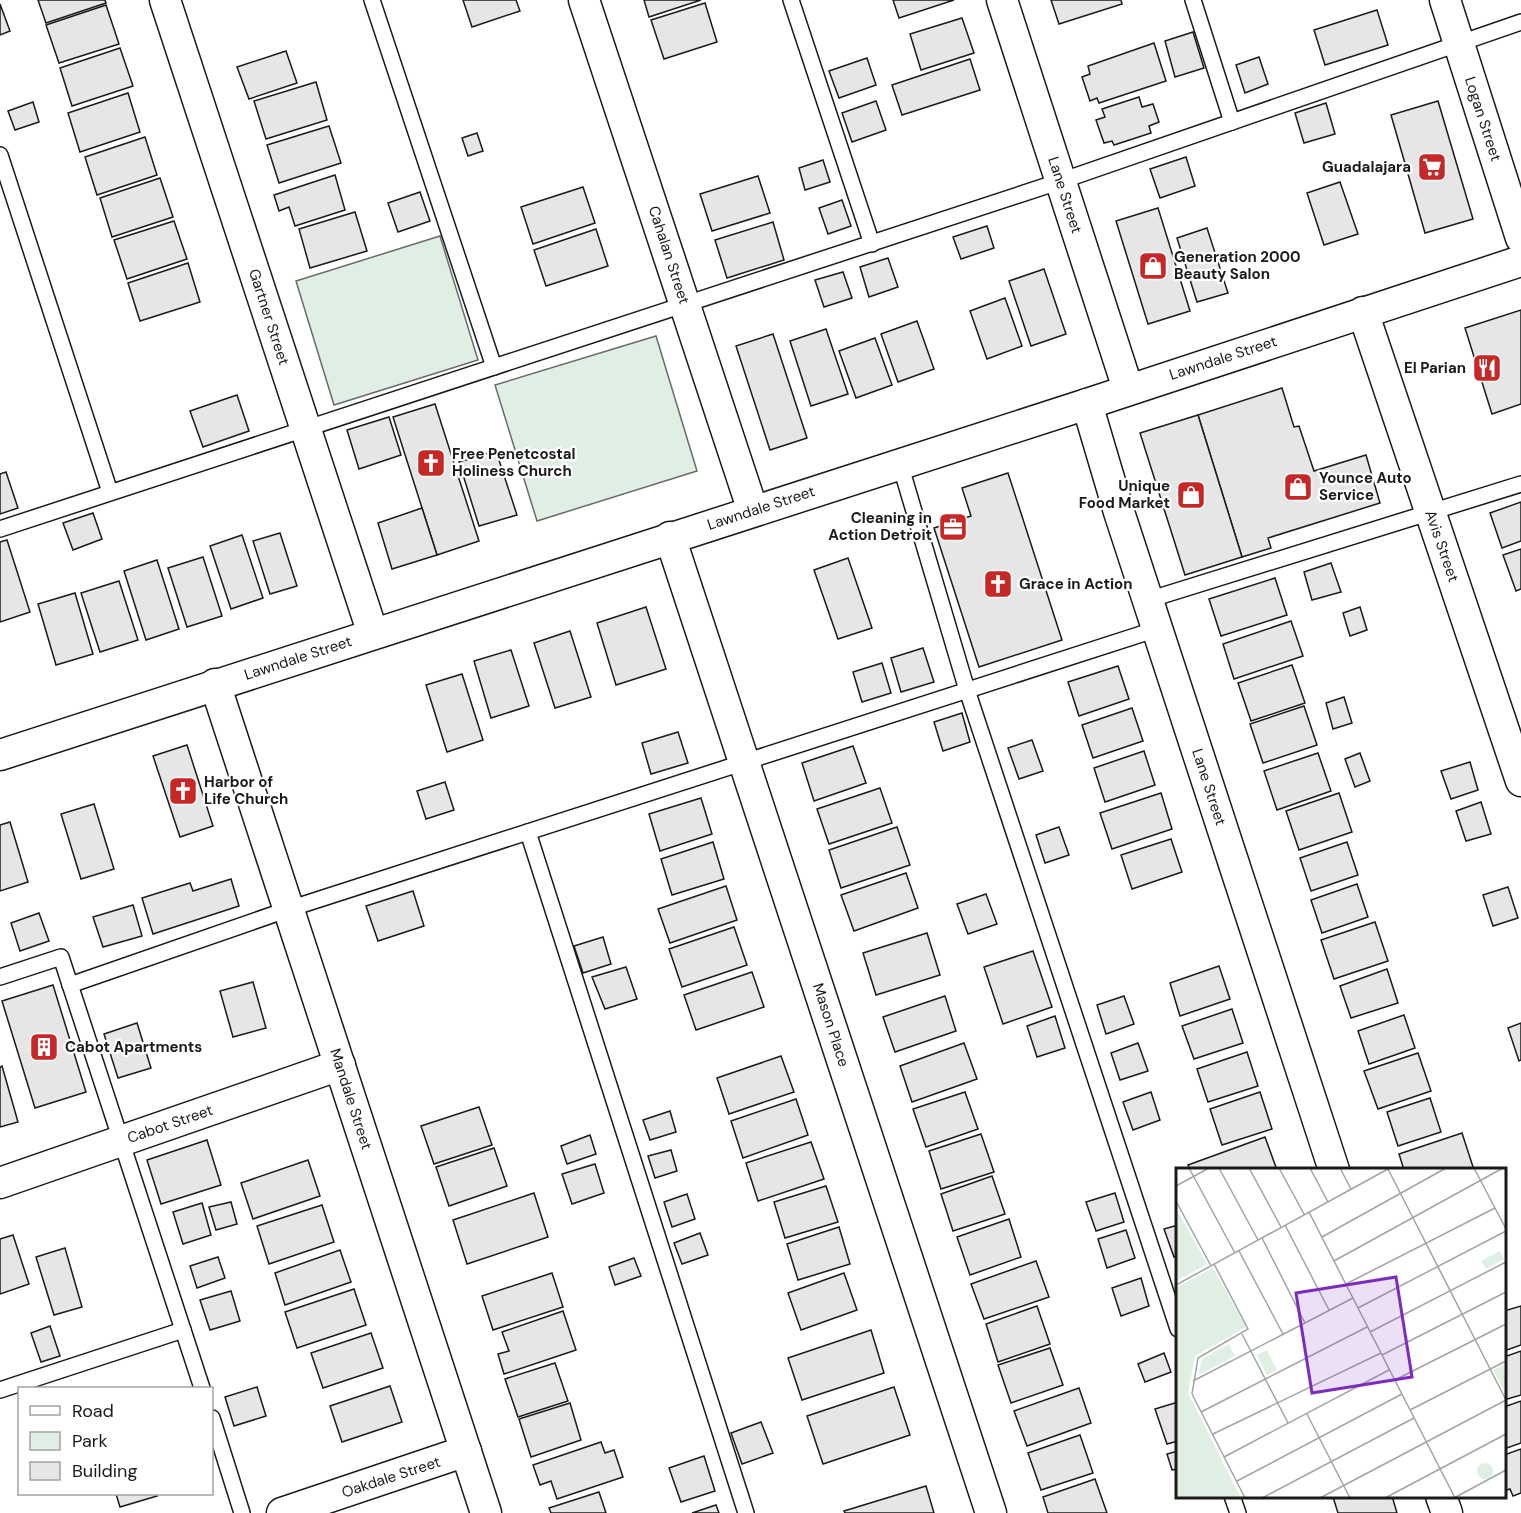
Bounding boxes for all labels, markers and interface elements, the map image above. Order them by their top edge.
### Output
street label: Logan Street [1460,74,1506,164]
supermarket icon: Guadalajara [1416,151,1448,183]
street label: Lane Street [1043,154,1087,236]
place label: Guadalajara [1322,157,1411,177]
street label: Cahalan Street [644,203,694,307]
place label: Generation 2000 Beauty Salon [1174,247,1301,284]
shop icon: Generation 2000 Beauty Salon [1137,250,1169,282]
street label: Gartner Street [244,266,294,368]
street label: Lawndale Street [1167,331,1279,385]
restaurant icon: El Parian [1471,352,1503,384]
place label: El Parian [1404,358,1466,378]
place label: Free Penetcostal Holiness Church [452,444,576,481]
church icon: Free Penetcostal Holiness Church [415,447,447,479]
place label: Younce Auto Service [1319,468,1412,505]
shop icon: Younce Auto Service [1282,471,1314,503]
place label: Unique Food Market [1079,476,1170,513]
shop icon: Unique Food Market [1175,479,1207,511]
street label: Lawndale Street [705,481,817,535]
street label: Avis Street [1420,507,1464,585]
place label: Cleaning in Action Detroit [828,508,932,545]
office icon: Cleaning in Action Detroit [937,511,969,543]
church icon: Grace in Action [982,568,1014,600]
place label: Grace in Action [1019,574,1132,594]
street label: Lawndale Street [242,631,354,685]
street label: Lane Street [1187,746,1231,828]
place label: Harbor of Life Church [204,772,288,809]
church icon: Harbor of Life Church [167,775,199,807]
street label: Mason Place [808,980,854,1070]
building icon: Cabot Apartments [28,1031,60,1063]
place label: Cabot Apartments [65,1037,202,1057]
street label: Mandale Street [325,1046,377,1152]
street label: Cabot Street [125,1100,216,1148]
inset map [1176,1168,1506,1498]
legend [18,1387,213,1495]
text: Road [72,1399,114,1423]
text: Park [72,1429,108,1453]
street label: Oakdale Street [339,1452,443,1502]
text: Building [72,1459,137,1483]

